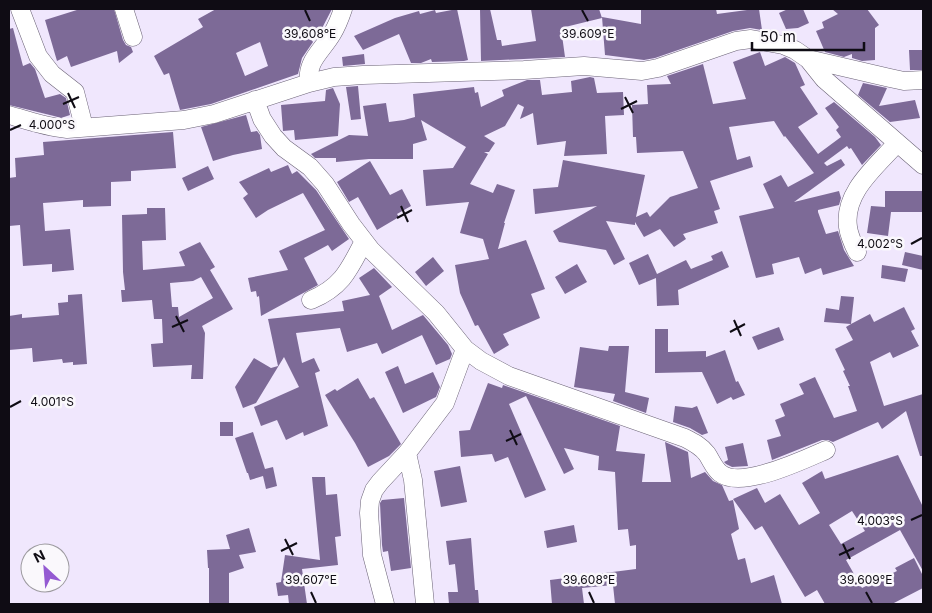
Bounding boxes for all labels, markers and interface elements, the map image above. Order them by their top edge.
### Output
scale bar [752,20,864,52]
text: 39.608°E [284,26,336,41]
text: 39.609°E [562,26,614,41]
text: 50 m [760,27,796,46]
text: 4.000°S [29,117,75,132]
text: 4.002°S [857,236,903,251]
text: 4.001°S [30,394,74,409]
text: 4.003°S [857,513,903,528]
north arrow [20,543,70,593]
text: N [31,546,48,566]
text: 39.607°E [285,572,337,587]
text: 39.608°E [563,572,615,587]
text: 39.609°E [840,572,892,587]

